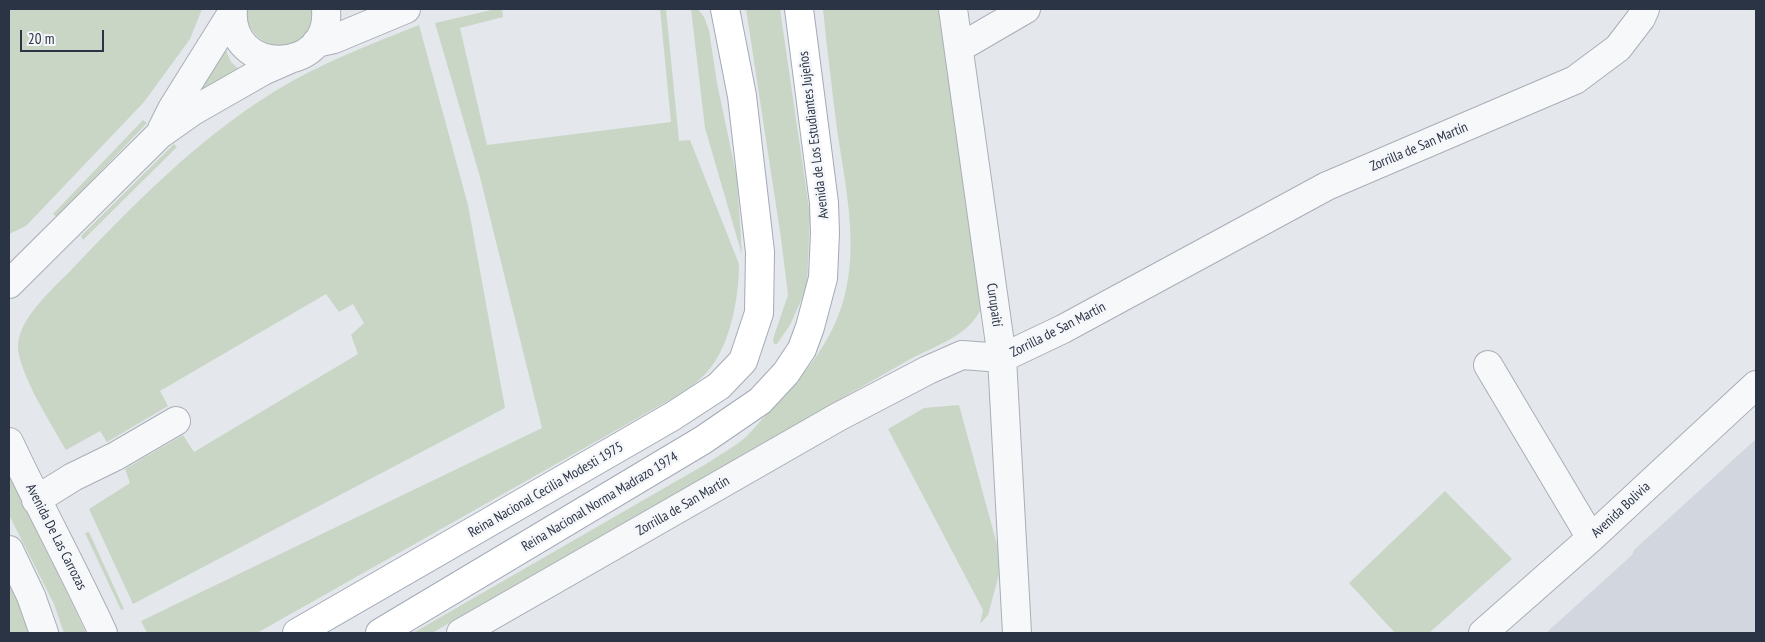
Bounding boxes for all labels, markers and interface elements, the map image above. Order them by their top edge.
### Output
scale bar [22,20,106,52]
text: 20 m [28,29,54,48]
street label: Avenida de Los Estudiantes Jujeños [795,50,833,220]
street label: Zorrilla de San Martín [1368,119,1470,175]
street label: Curupaití [983,282,1005,328]
street label: Zorrilla de San Martín [1008,299,1108,361]
street label: Reina Nacional Cecilia Modesti 1975 [466,439,626,541]
street label: Reina Nacional Norma Madrazo 1974 [519,449,681,555]
street label: Zorrilla de San Martín [633,473,733,539]
street label: Avenida Bolivia [1588,479,1654,541]
street label: Avenida De Las Carrozas [22,481,90,593]

